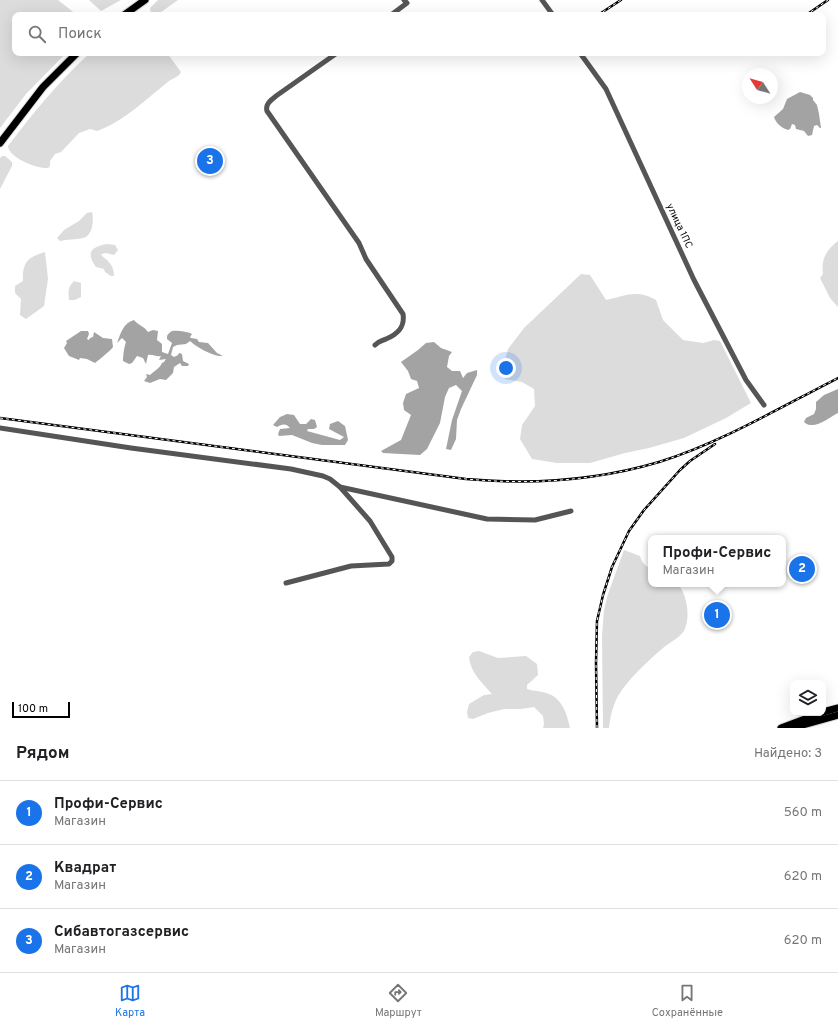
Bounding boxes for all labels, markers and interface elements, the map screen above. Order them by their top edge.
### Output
search box [12,12,826,56]
icon: search [26,23,48,45]
text: Поиск [58,25,102,44]
north arrow [742,68,778,104]
pin: 3 [197,146,223,176]
street label: улица 1ПС [663,201,695,251]
your location [496,358,516,378]
popup [648,535,786,587]
text: Профи-Сервис [663,544,771,563]
pin: 2 [789,554,815,584]
text: Магазин [663,563,714,579]
pin: 1 [704,600,730,630]
map controls [790,680,826,716]
button: layers [790,680,826,716]
scale bar [12,700,70,719]
text: 100 m [18,702,48,716]
text: Рядом [16,743,69,765]
text: Найдено: 3 [754,746,822,762]
text: Профи-Сервис [54,795,163,814]
text: 1 [26,805,32,821]
text: 560 m [784,805,822,821]
text: Магазин [54,814,106,830]
text: Квадрат [54,859,116,878]
text: 2 [25,869,33,885]
text: 620 m [784,869,822,885]
text: Магазин [54,878,106,894]
text: Сибавтогазсервис [54,923,189,942]
text: 3 [25,933,33,949]
text: 620 m [784,933,822,949]
text: Магазин [54,942,106,958]
tab: Карта [115,982,145,1020]
tab: Маршрут [375,982,422,1020]
tab: Сохранённые [652,982,723,1020]

